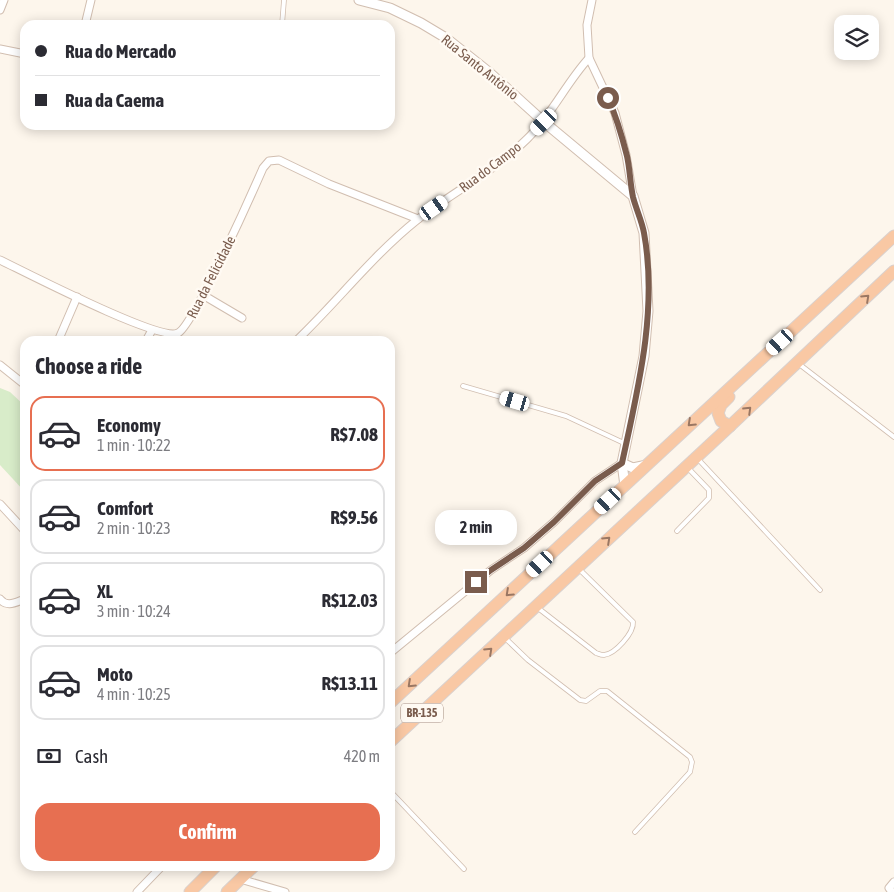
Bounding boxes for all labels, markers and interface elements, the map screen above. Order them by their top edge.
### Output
map controls [834,15,879,60]
button: layers [834,15,879,60]
street label: Rua Santo Antônio [438,31,522,103]
text: Rua do Mercado [65,40,176,62]
route start [597,87,619,109]
text: Rua da Caema [65,89,164,111]
car [528,106,559,138]
street label: Rua do Campo [456,139,524,195]
car [417,193,450,223]
street label: Rua da Felicidade [183,233,239,321]
one-way arrow [860,295,869,304]
car [763,326,796,358]
text: Choose a ride [35,353,142,379]
car [498,390,531,412]
one-way arrow [742,407,751,416]
icon: car [37,411,82,456]
text: Economy [97,414,161,436]
one-way arrow [688,418,697,427]
text: R$7.08 [330,423,378,445]
text: 1 min · 10:22 [97,436,171,454]
car [591,485,624,517]
icon: car [37,494,82,539]
text: Comfort [97,497,153,519]
text: R$9.56 [330,506,378,528]
callout: 2 min [435,510,517,544]
text: 2 min [460,518,492,536]
text: 2 min · 10:23 [97,519,171,537]
one-way arrow [602,537,611,546]
car [523,548,556,580]
route end [465,571,487,593]
icon: car [37,577,82,622]
text: XL [97,580,113,602]
one-way arrow [505,587,514,596]
text: R$12.03 [321,589,378,611]
text: 3 min · 10:24 [97,602,171,620]
one-way arrow [483,648,492,657]
icon: car [37,660,82,705]
text: Moto [97,663,133,685]
text: R$13.11 [321,672,378,694]
one-way arrow [407,678,416,687]
text: 4 min · 10:25 [97,685,171,703]
road number: BR-135 [401,704,443,722]
icon: cash [35,742,63,770]
text: Cash [75,745,108,767]
text: 420 m [344,747,380,765]
button: Confirm [35,803,380,861]

